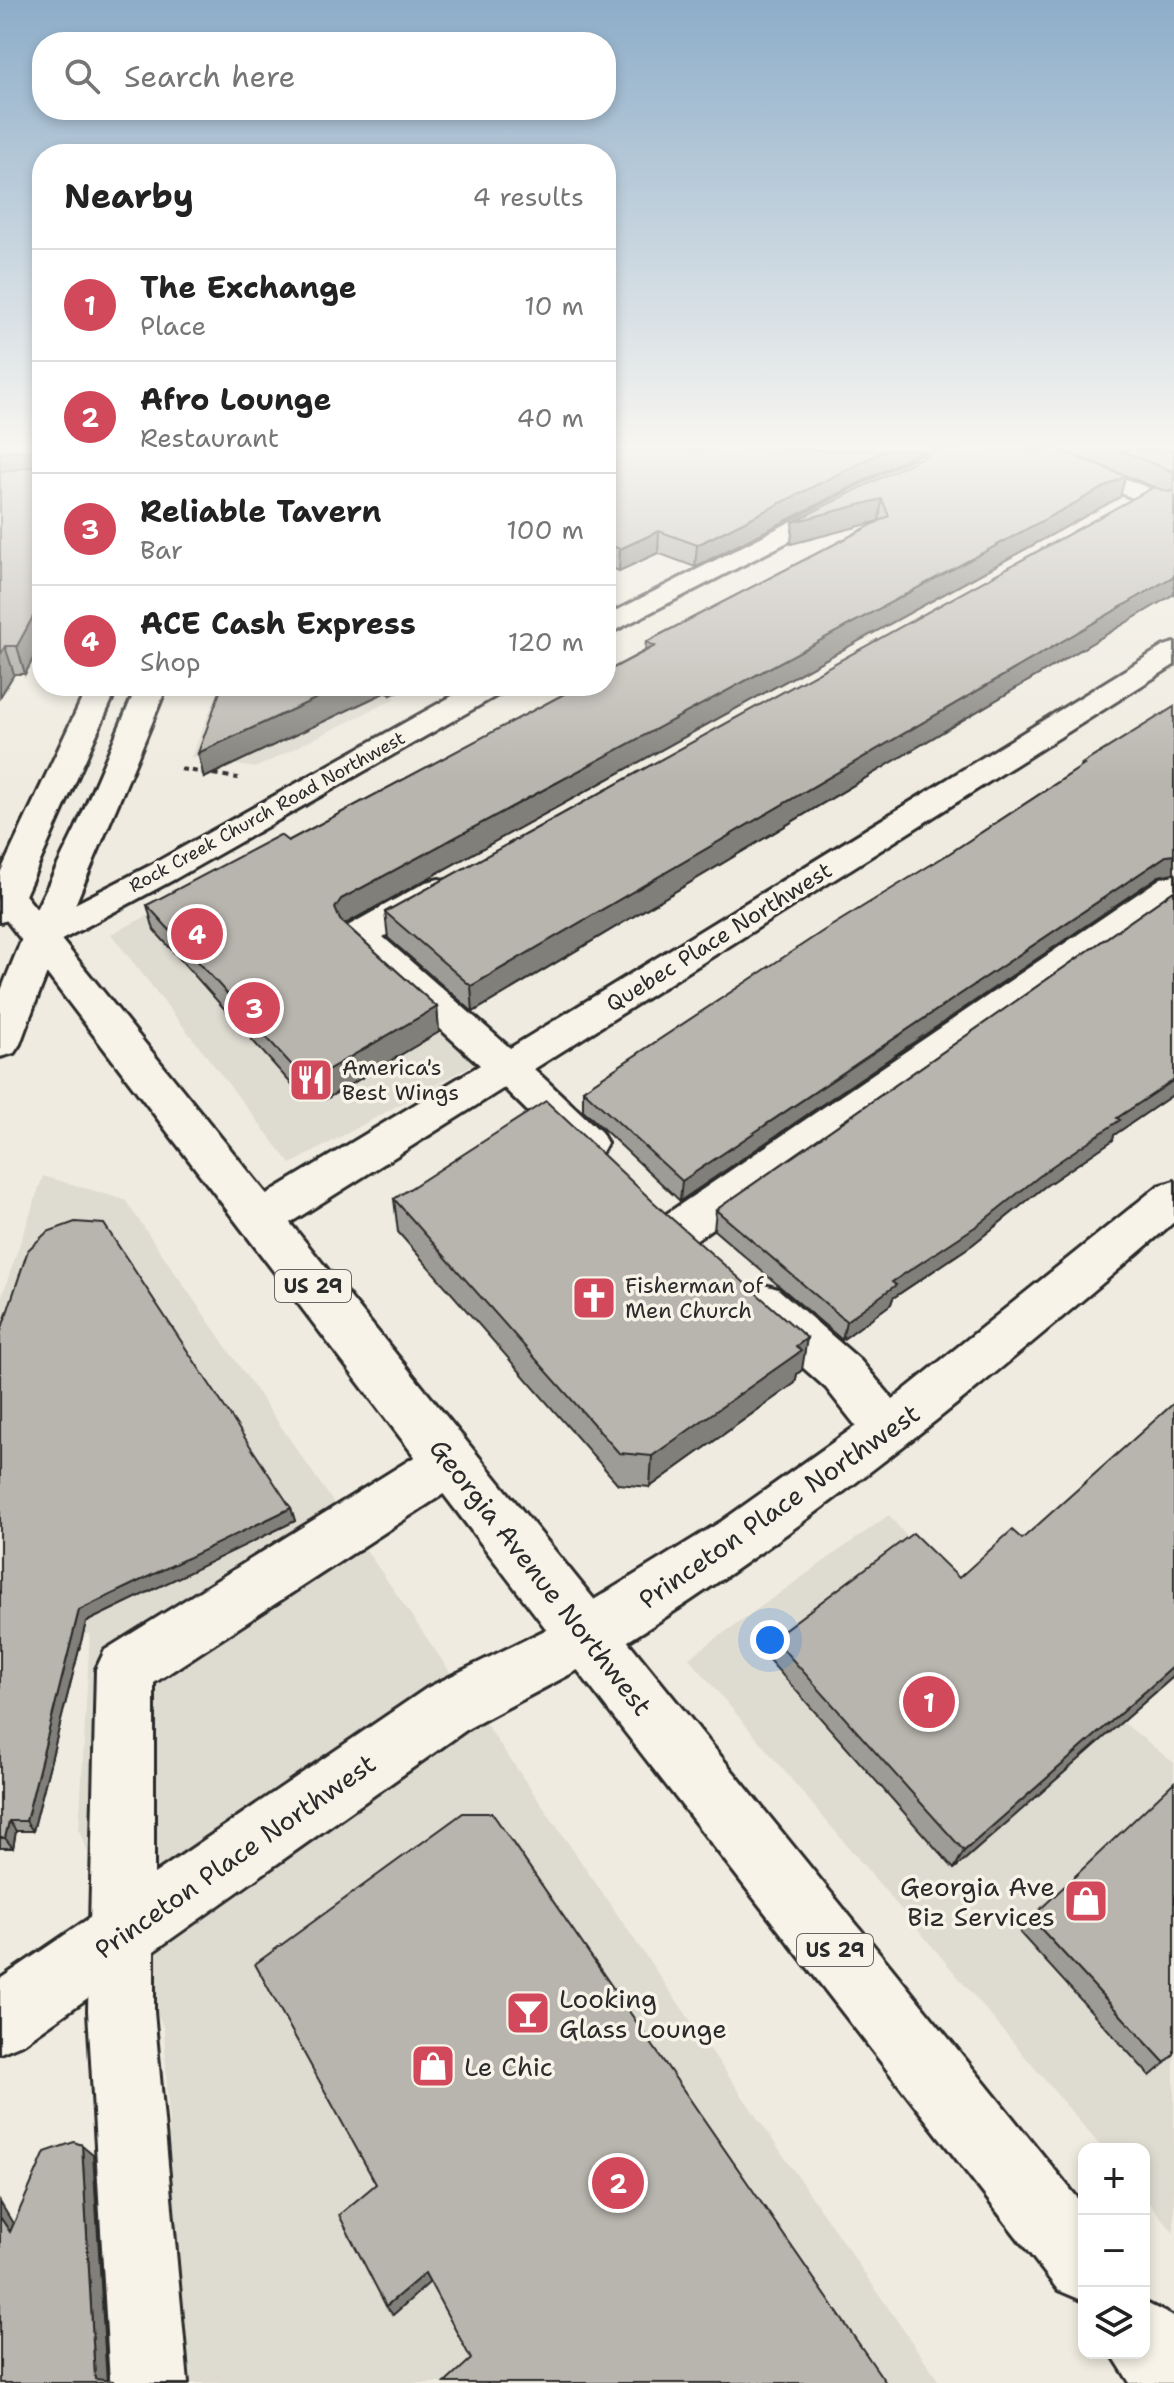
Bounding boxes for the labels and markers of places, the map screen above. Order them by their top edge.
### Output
pin: 4 [171,904,223,964]
pin: 3 [228,978,280,1038]
place label: America's Best Wings [342,1053,459,1107]
restaurant icon: America's Best Wings [287,1056,335,1104]
place label: Fisherman of Men Church [625,1271,764,1325]
church icon: Fisherman of Men Church [570,1274,618,1322]
pin: 1 [903,1672,955,1732]
place label: Georgia Ave Biz Services [900,1869,1055,1934]
shop icon: Georgia Ave Biz Services [1062,1877,1110,1925]
place label: Looking Glass Lounge [559,1981,727,2046]
bar icon: Looking Glass Lounge [504,1989,552,2037]
shop icon: Le Chic [409,2042,457,2090]
place label: Le Chic [464,2049,553,2084]
pin: 2 [592,2153,644,2213]

